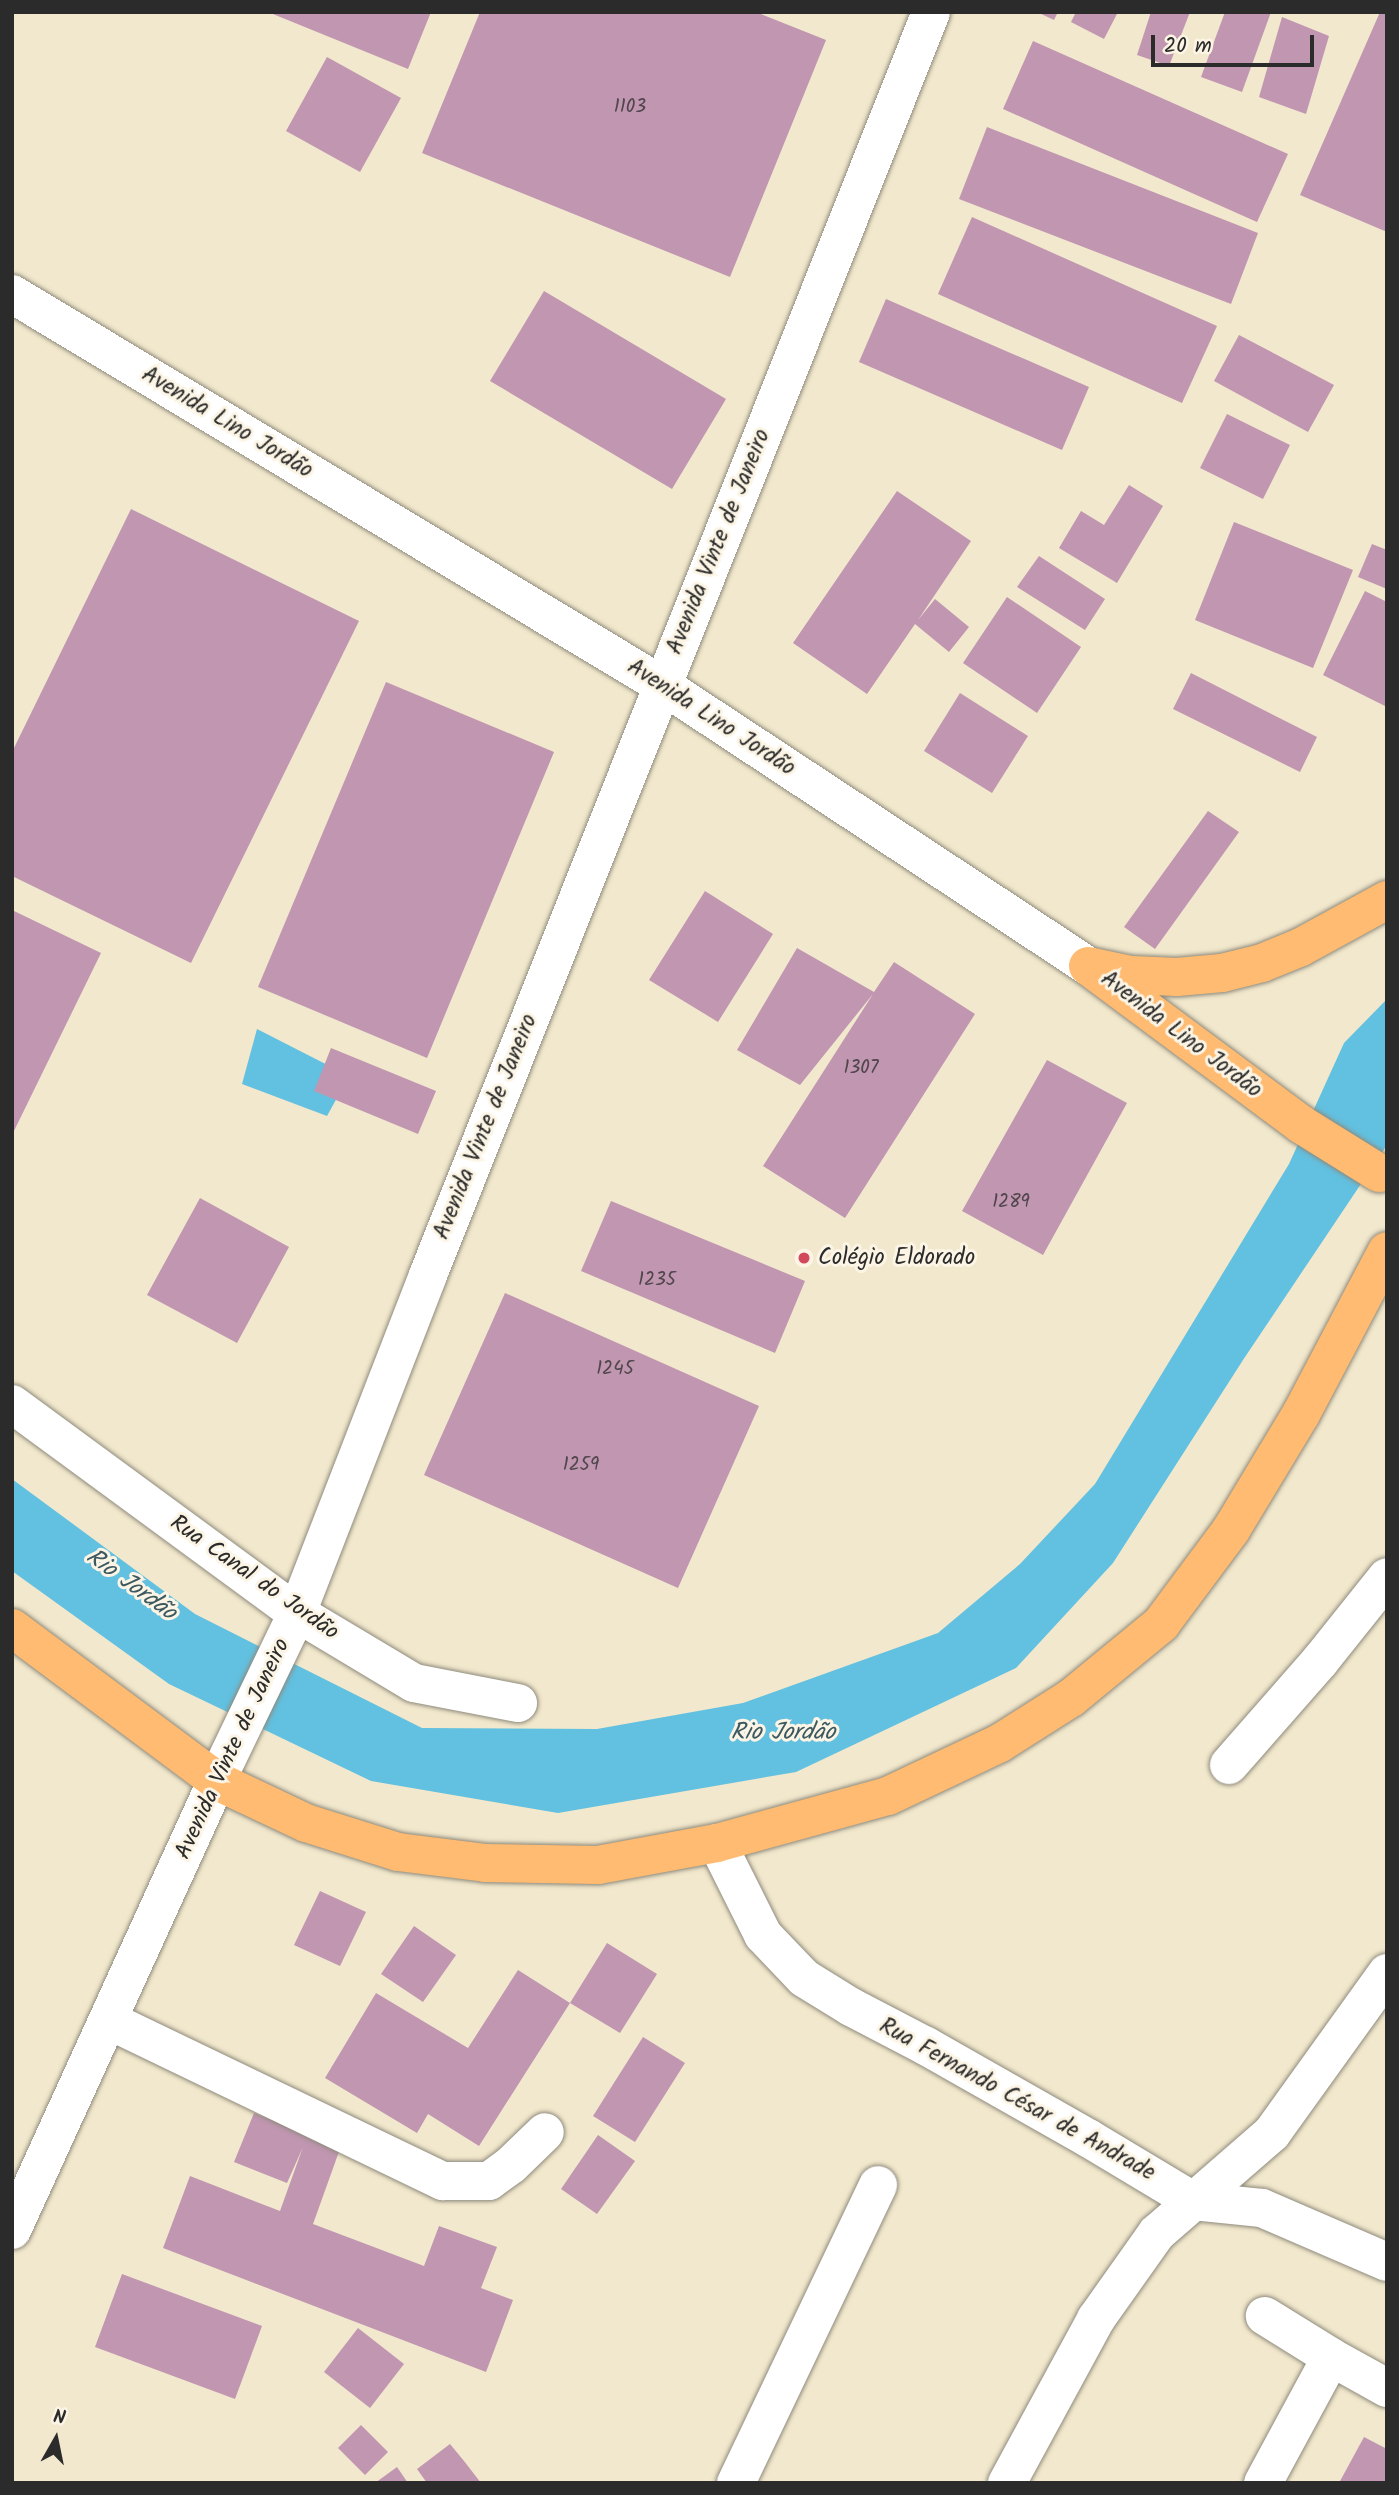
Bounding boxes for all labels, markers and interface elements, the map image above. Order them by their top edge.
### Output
scale bar [1154,21,1317,65]
text: 20 m [1164,30,1212,63]
house number: 1103 [614,97,646,119]
street label: Avenida Lino Jordão [136,361,318,485]
street label: Avenida Vinte de Janeiro [661,425,777,659]
street label: Avenida Lino Jordão [622,653,800,783]
street label: Avenida Lino Jordão [1095,965,1267,1105]
street label: Avenida Vinte de Janeiro [428,1010,544,1244]
house number: 1307 [843,1058,879,1080]
house number: 1289 [992,1192,1030,1214]
place label: Colégio Eldorado [818,1244,975,1272]
marker: Colégio Eldorado [796,1250,812,1266]
house number: 1235 [638,1270,676,1292]
house number: 1245 [596,1359,634,1381]
house number: 1259 [563,1455,599,1477]
street label: Rua Canal do Jordão [164,1509,344,1647]
water label: Rio Jordão [80,1543,182,1627]
street label: Avenida Vinte de Janeiro [170,1634,296,1864]
water label: Rio Jordão [731,1719,835,1747]
street label: Rua Fernando César de Andrade [874,2012,1160,2188]
text: N [51,2403,68,2434]
north arrow [21,2404,91,2474]

